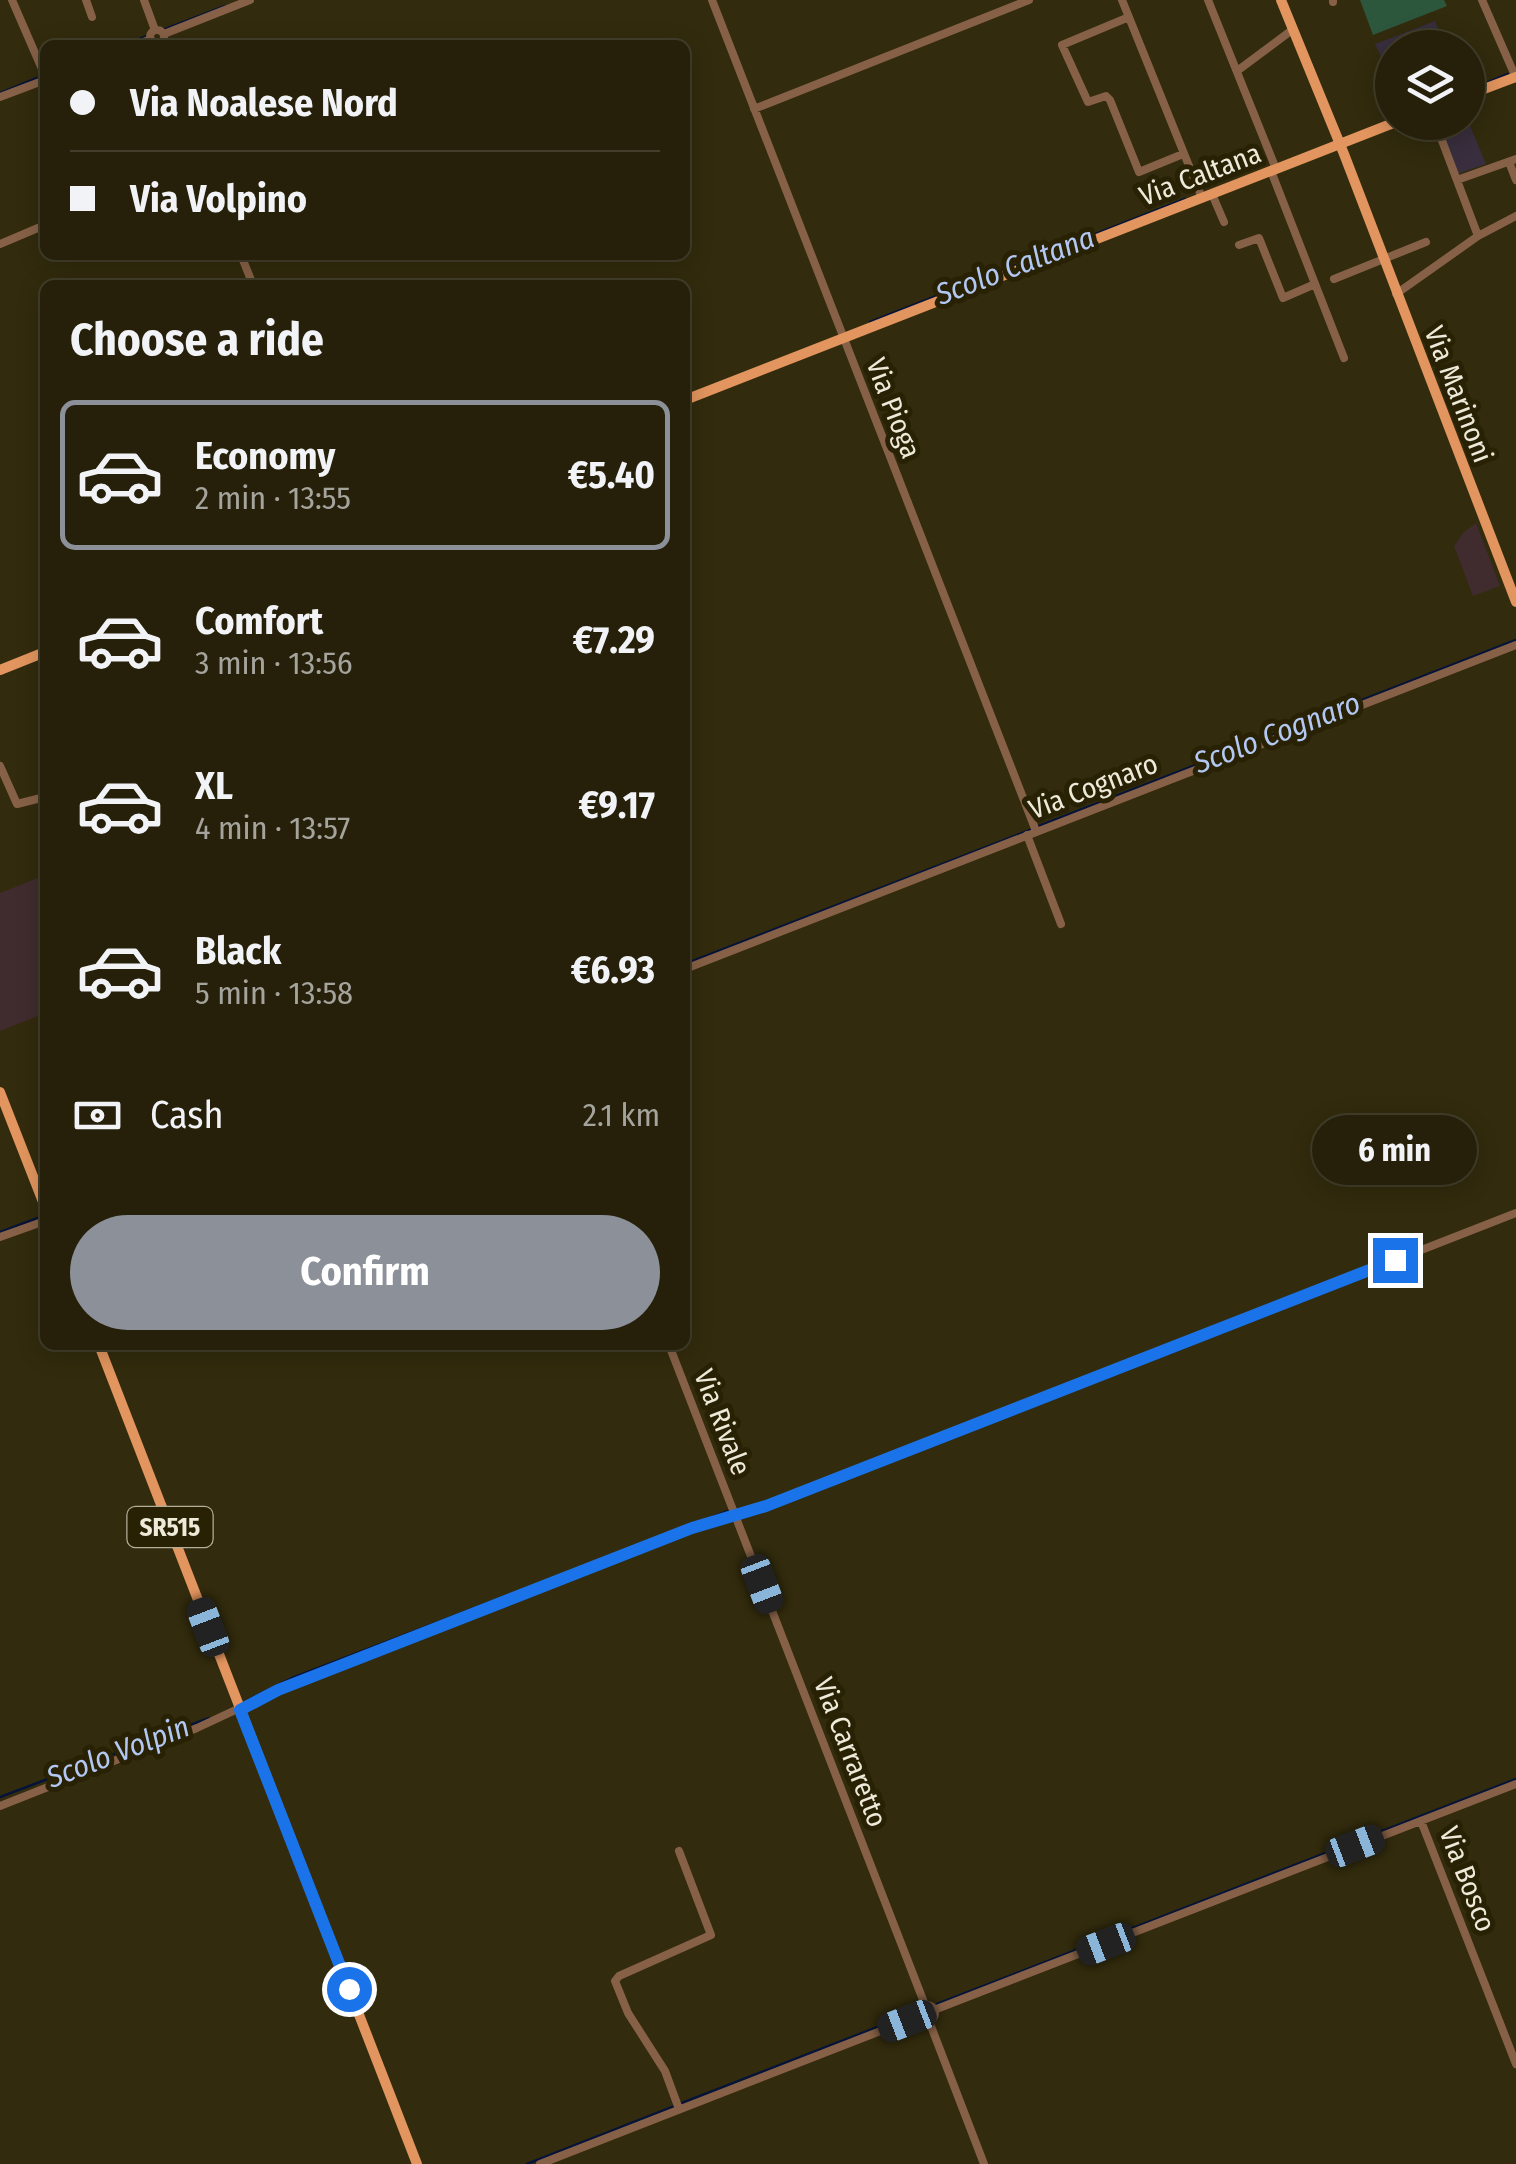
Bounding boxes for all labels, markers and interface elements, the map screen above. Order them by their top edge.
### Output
map controls [1375,30,1485,140]
button: layers [1375,30,1485,140]
text: Via Noalese Nord [130,80,398,126]
street label: Via Caltana [1135,136,1266,213]
text: Via Volpino [130,176,307,222]
water label: Scolo Caltana [930,219,1099,313]
text: Choose a ride [70,313,324,367]
street label: Via Marinoni [1417,321,1500,467]
street label: Via Pioga [859,354,928,463]
icon: car [75,430,165,520]
text: Economy [195,433,335,479]
text: €5.40 [568,452,655,498]
text: 2 min · 13:55 [195,479,351,517]
icon: car [75,595,165,685]
text: Comfort [195,598,323,644]
text: €7.29 [573,617,655,663]
text: 3 min · 13:56 [195,644,353,682]
water label: Scolo Cognaro [1188,685,1365,782]
street label: Via Cognaro [1024,747,1162,826]
icon: car [75,760,165,850]
text: XL [195,763,233,809]
text: €9.17 [578,782,655,828]
text: 4 min · 13:57 [195,809,350,847]
icon: car [75,925,165,1015]
text: Black [195,928,281,974]
text: €6.93 [571,947,655,993]
text: 5 min · 13:58 [195,974,353,1012]
icon: cash [70,1088,125,1143]
text: Cash [150,1092,224,1138]
text: 2.1 km [583,1096,660,1134]
callout: 6 min [1312,1115,1478,1185]
text: 6 min [1358,1131,1431,1169]
button: Confirm [70,1215,660,1330]
route end [1373,1238,1418,1283]
street label: Via Rivale [687,1365,758,1480]
road number: SR515 [128,1507,212,1547]
car [737,1551,787,1617]
car [183,1594,233,1660]
street label: Via Carraretto [807,1673,894,1831]
water label: Scolo Volpin [41,1708,194,1796]
car [1322,1821,1388,1871]
street label: Via Bosco [1432,1822,1503,1936]
car [1073,1919,1139,1969]
route start [327,1967,372,2012]
car [874,1996,940,2046]

